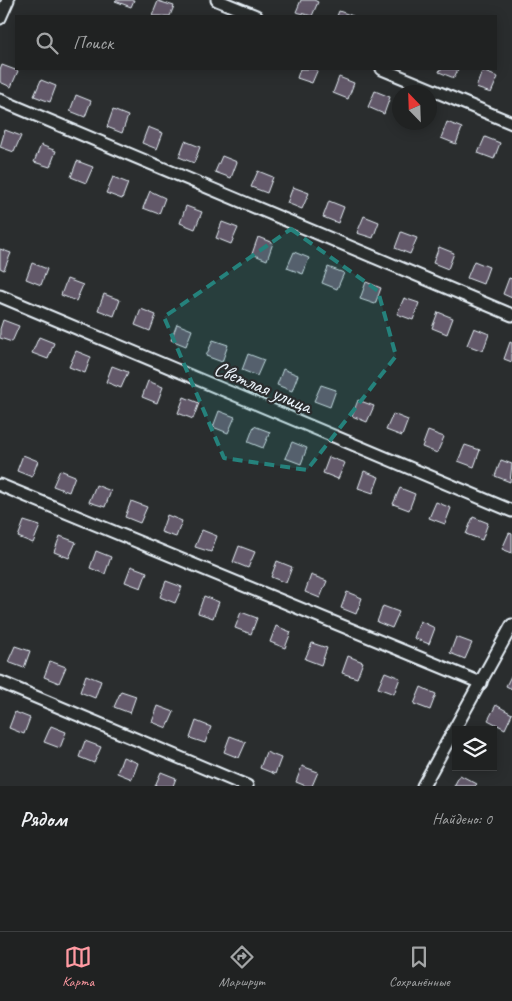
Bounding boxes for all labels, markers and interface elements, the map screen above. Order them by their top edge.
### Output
search box [15,15,497,70]
icon: search [33,29,61,57]
text: Поиск [73,31,113,55]
north arrow [392,85,437,130]
street label: Светлая улица [210,355,318,420]
map controls [452,726,497,771]
button: layers [452,726,497,771]
text: Рядом [20,806,67,832]
text: Найдено: 0 [432,809,492,829]
tab: Карта [62,943,94,990]
tab: Маршрут [219,943,265,990]
tab: Сохранённые [389,943,450,990]

